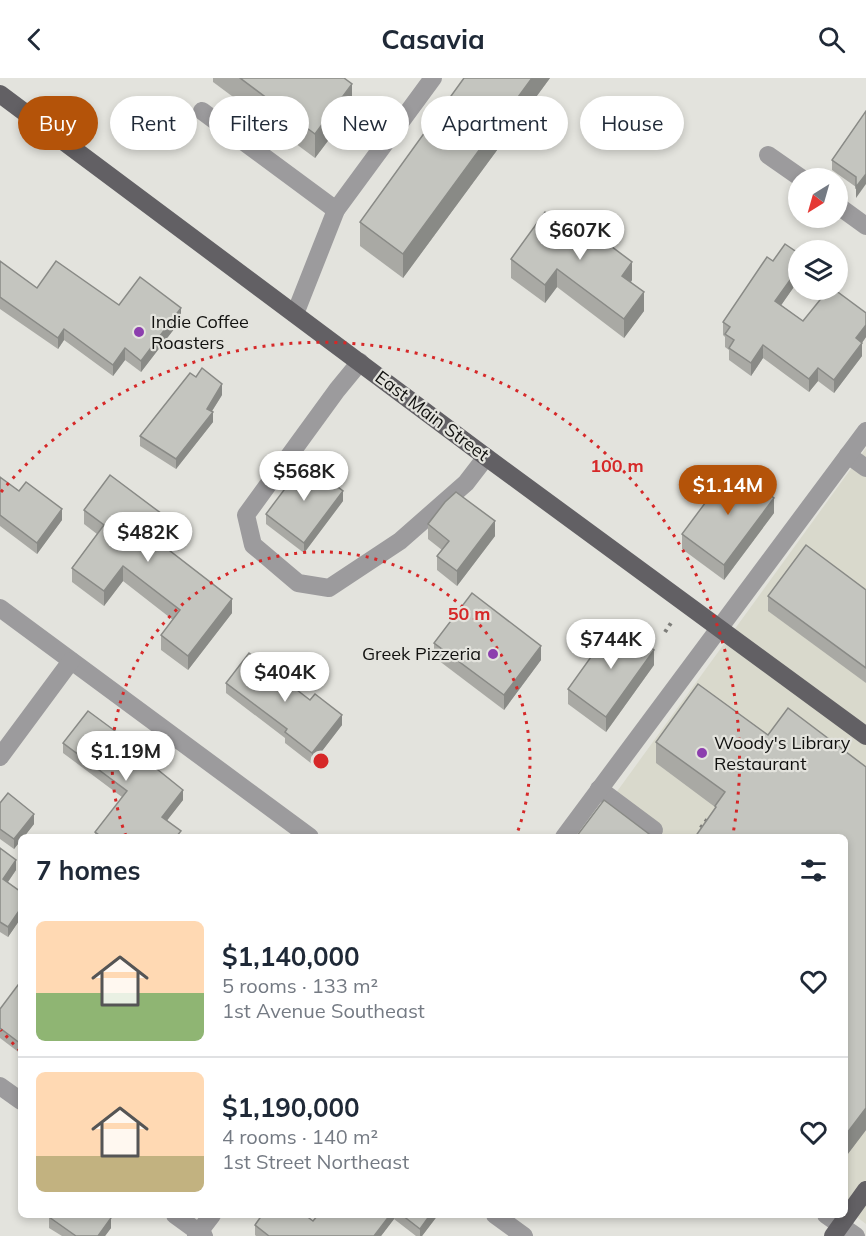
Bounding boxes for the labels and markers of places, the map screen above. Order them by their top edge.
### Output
pin: $607K [538,210,622,261]
place label: Indie Coffee Roasters [151,310,249,354]
marker: Indie Coffee Roasters [132,325,146,339]
pin: $568K [262,451,346,502]
pin: $1.14M [679,465,777,516]
pin: $482K [106,512,190,563]
pin: $744K [569,619,653,670]
place label: Greek Pizzeria [362,642,481,665]
marker: Greek Pizzeria [486,647,500,661]
pin: $404K [243,652,327,703]
pin: $1.19M [77,731,175,782]
place label: Woody's Library Restaurant [714,731,851,775]
marker: Woody's Library Restaurant [695,746,709,760]
centre of rings [311,751,331,771]

